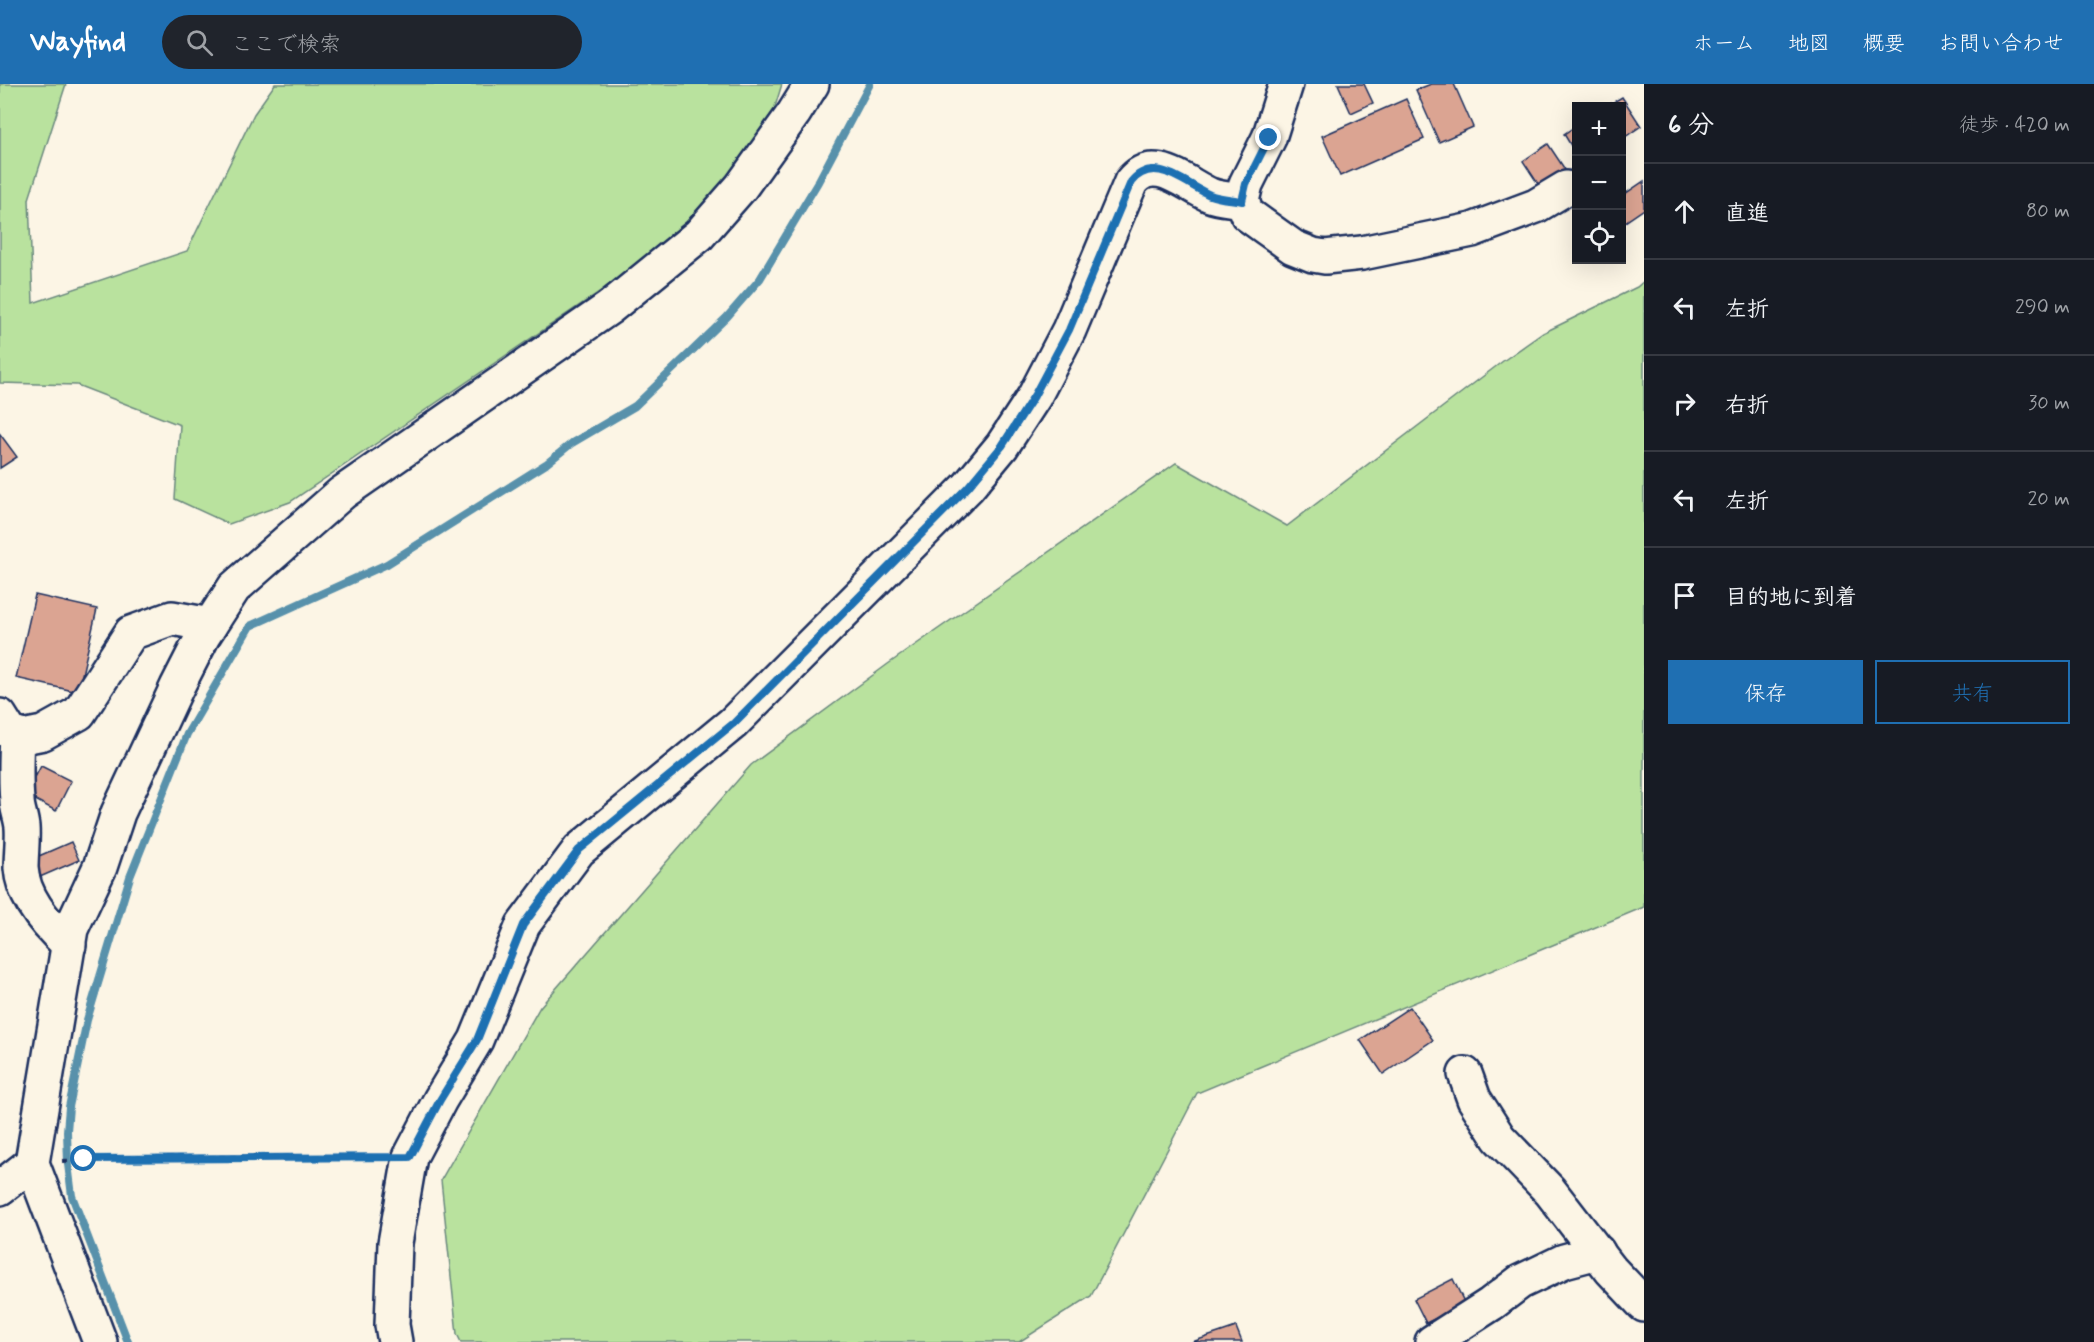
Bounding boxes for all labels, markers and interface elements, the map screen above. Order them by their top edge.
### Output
search box [162,15,582,69]
text: Wayfind [30,24,126,61]
icon: search [183,26,216,59]
text: ホーム [1693,30,1755,58]
text: 地図 [1788,30,1830,58]
text: 概要 [1863,30,1905,58]
text: お問い合わせ [1938,30,2064,58]
text: ここで検索 [231,31,341,59]
map controls [1572,102,1626,264]
button: + [1572,102,1626,156]
text: 6 分 [1668,109,1714,143]
text: 徒歩 · 420 m [1959,112,2070,139]
route end [1255,124,1281,150]
button: − [1572,156,1626,210]
icon: ahead [1668,195,1701,228]
text: 80 m [2026,198,2070,225]
text: 直進 [1725,200,1769,228]
button: locate [1572,210,1626,264]
icon: left [1668,291,1701,324]
text: 290 m [2015,294,2070,321]
text: 左折 [1725,296,1769,324]
icon: right [1668,387,1701,420]
text: 30 m [2028,390,2070,417]
text: 右折 [1725,392,1769,420]
icon: left [1668,483,1701,516]
text: 20 m [2027,486,2070,513]
text: 左折 [1725,488,1769,516]
icon: arrive [1668,579,1701,612]
text: 目的地に到着 [1725,584,1857,612]
button: 保存 [1668,660,1863,724]
button: 共有 [1875,660,2070,724]
route start [70,1145,96,1171]

